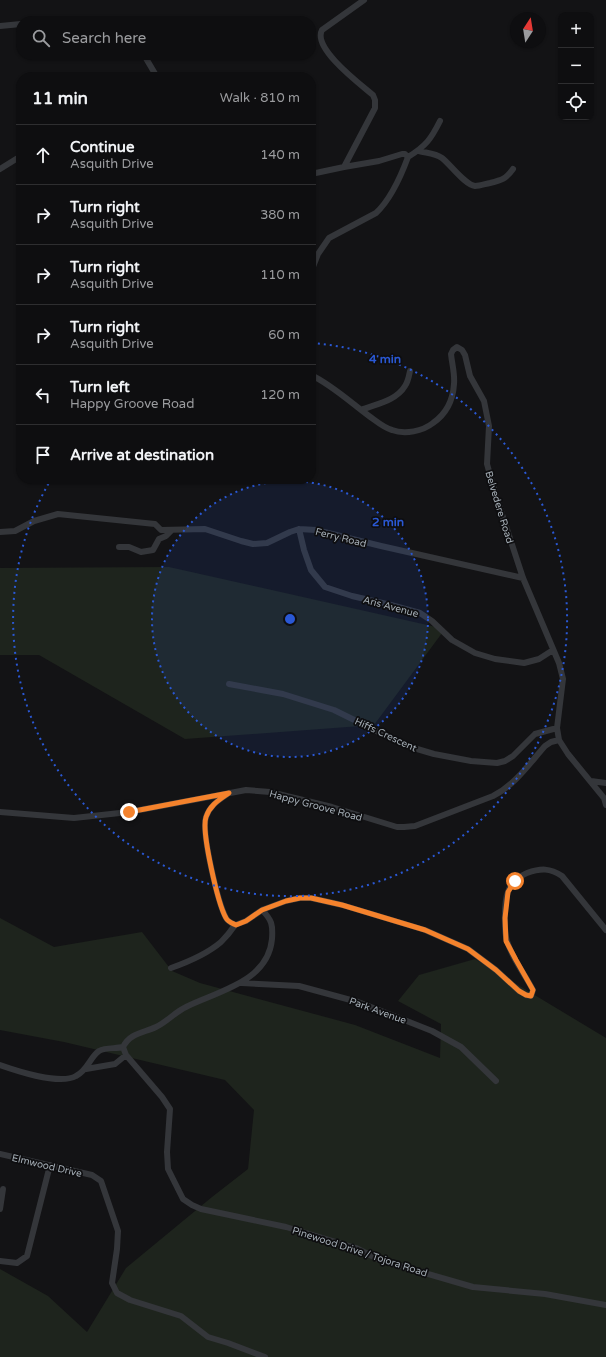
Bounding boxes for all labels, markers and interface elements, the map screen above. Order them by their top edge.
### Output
north arrow [510,12,546,48]
map controls [558,12,594,120]
button: + [558,12,594,48]
search box [16,16,316,60]
icon: search [30,27,52,49]
text: Search here [62,29,146,47]
button: − [558,48,594,84]
button: locate [558,84,594,120]
text: 11 min [32,88,88,109]
text: Walk · 810 m [220,90,300,106]
text: Continue [70,138,134,156]
icon: ahead [32,144,54,166]
text: 140 m [260,147,300,163]
text: Asquith Drive [70,156,154,172]
text: Turn right [70,198,140,216]
icon: right [32,204,54,226]
text: 380 m [260,207,300,223]
text: Asquith Drive [70,216,154,232]
text: Turn right [70,258,140,276]
icon: right [32,264,54,286]
text: 110 m [260,267,300,283]
text: Asquith Drive [70,276,154,292]
text: Turn right [70,318,140,336]
icon: right [32,324,54,346]
text: 60 m [268,327,300,343]
text: Asquith Drive [70,336,154,352]
text: 4 min [369,352,401,366]
text: Turn left [70,378,130,396]
icon: left [32,384,54,406]
text: 120 m [260,387,300,403]
text: Happy Groove Road [70,396,194,412]
icon: arrive [32,444,54,466]
text: Arrive at destination [70,446,214,464]
street label: Belvedere Road [482,470,516,545]
text: 2 min [372,515,404,529]
street label: Ferry Road [314,526,367,550]
street label: Aris Avenue [362,594,420,620]
centre of rings [283,612,297,626]
street label: Hiffs Crescent [353,715,419,755]
street label: Happy Groove Road [268,788,363,824]
route end [120,803,138,821]
route start [506,872,524,890]
street label: Park Avenue [348,995,408,1027]
street label: Elmwood Drive [11,1152,83,1180]
street label: Pinewood Drive / Tojora Road [291,1224,429,1279]

